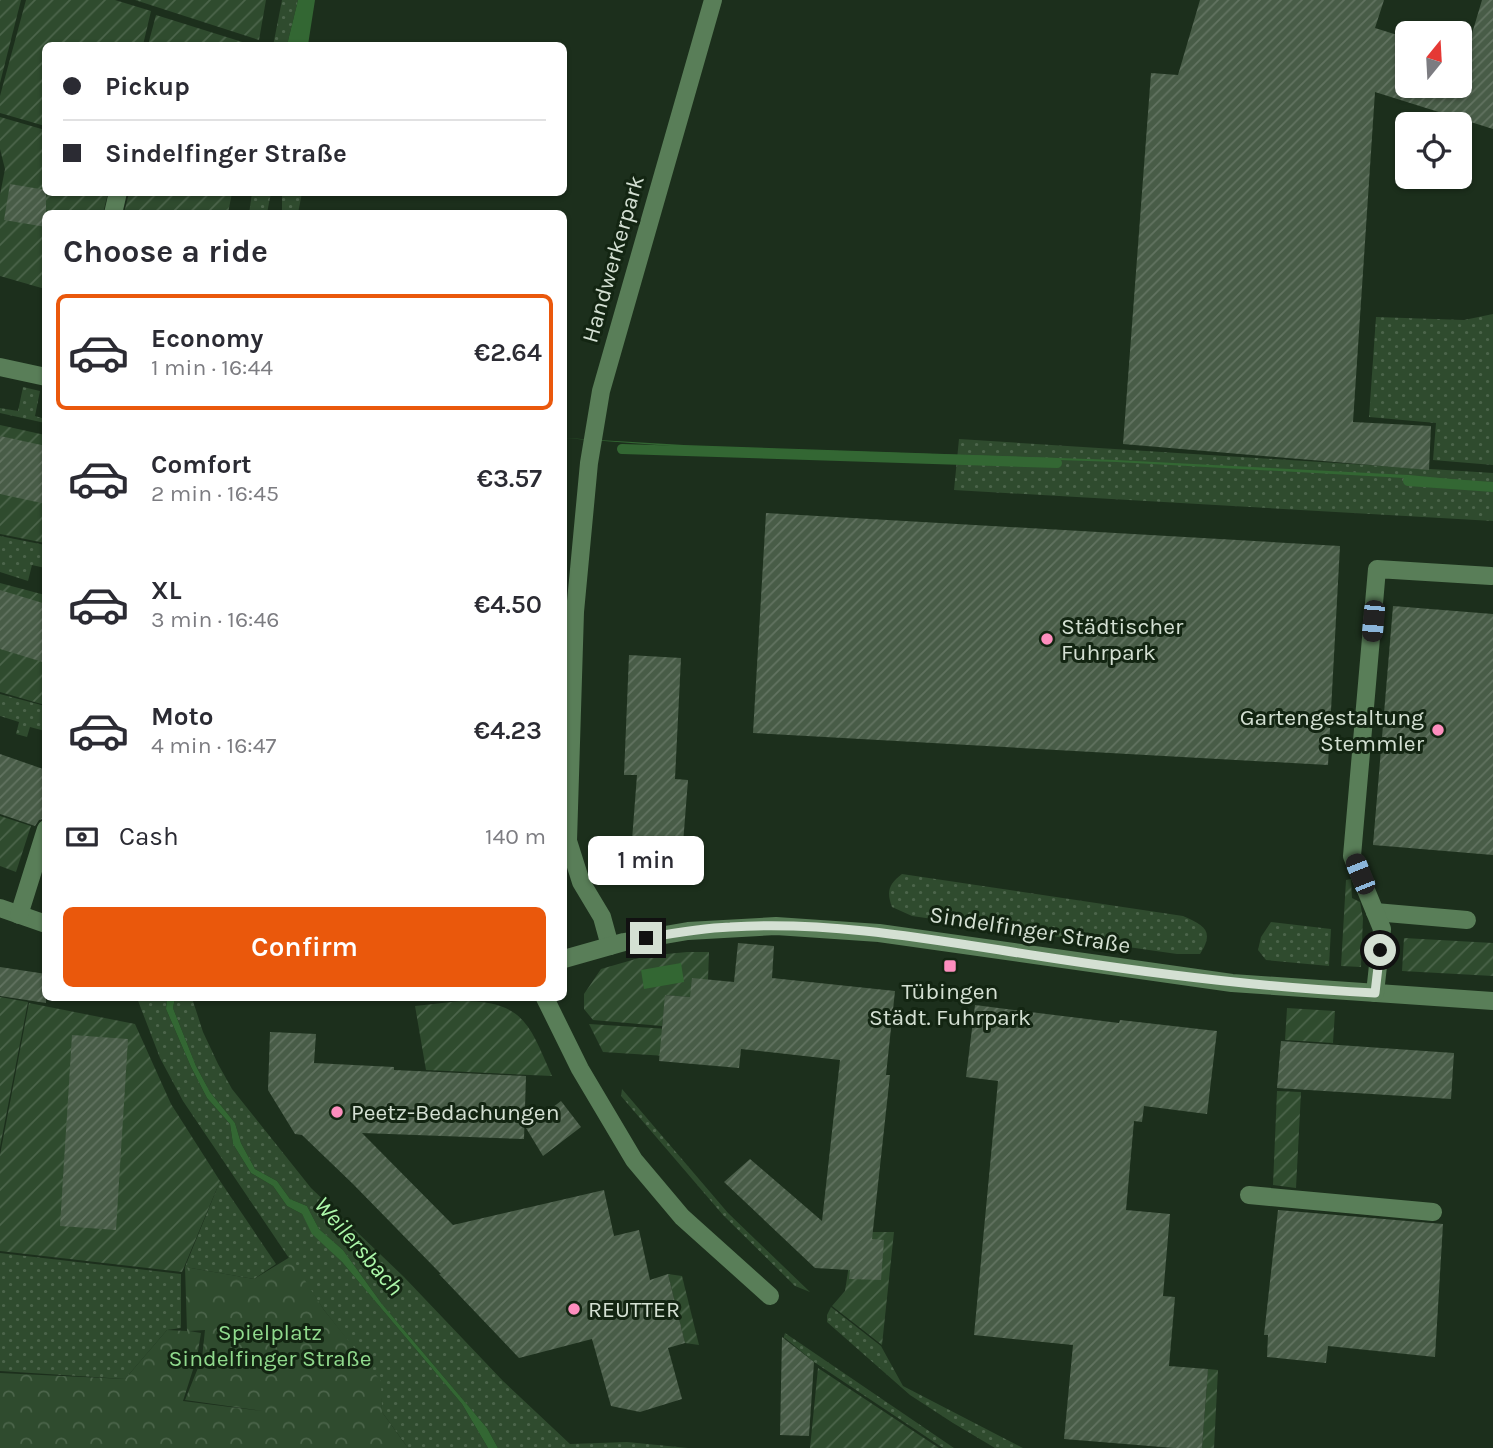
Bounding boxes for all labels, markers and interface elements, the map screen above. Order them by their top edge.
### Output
north arrow [1395,21,1472,98]
map controls [1395,21,1472,189]
text: Pickup [105,71,190,102]
button: locate [1395,112,1472,189]
text: Sindelfinger Straße [105,138,347,169]
street label: Handwerkerpark [576,172,650,346]
text: Choose a ride [63,233,268,270]
icon: car [67,321,130,384]
text: Economy [151,323,263,354]
text: €2.64 [474,337,542,368]
text: 1 min · 16:44 [151,354,273,381]
icon: car [67,447,130,510]
text: Comfort [151,449,252,480]
text: €3.57 [477,463,542,494]
text: 2 min · 16:45 [151,480,279,507]
icon: car [67,573,130,636]
text: XL [151,575,182,606]
text: €4.50 [474,589,542,620]
car [1361,599,1386,643]
text: 3 min · 16:46 [151,606,279,633]
place label: Städtischer Fuhrpark [1061,613,1184,666]
marker: Städtischer Fuhrpark [1039,631,1055,647]
icon: car [67,699,130,762]
text: Moto [151,701,213,732]
place label: Gartengestaltung Stemmler [1240,704,1425,757]
text: €4.23 [474,715,542,746]
marker: Gartengestaltung Stemmler [1430,722,1446,738]
text: 4 min · 16:47 [151,732,276,759]
icon: cash [63,818,101,856]
text: Cash [119,821,179,852]
text: 140 m [485,823,546,850]
callout: 1 min [588,836,704,886]
text: 1 min [617,847,675,874]
car [1343,851,1378,897]
street label: Sindelfinger Straße [928,901,1132,959]
button: Confirm [63,907,546,987]
route end [630,922,662,954]
route start [1364,934,1396,966]
marker: Tübingen Städt. Fuhrpark [942,958,958,974]
place label: Tübingen Städt. Fuhrpark [869,978,1031,1031]
place label: Peetz-Bedachungen [351,1099,560,1126]
marker: Peetz-Bedachungen [329,1104,345,1120]
water label: Weilersbach [308,1191,410,1301]
place label: REUTTER [588,1296,680,1323]
marker: REUTTER [566,1301,582,1317]
park label: Spielplatz Sindelfinger Straße [168,1319,372,1372]

